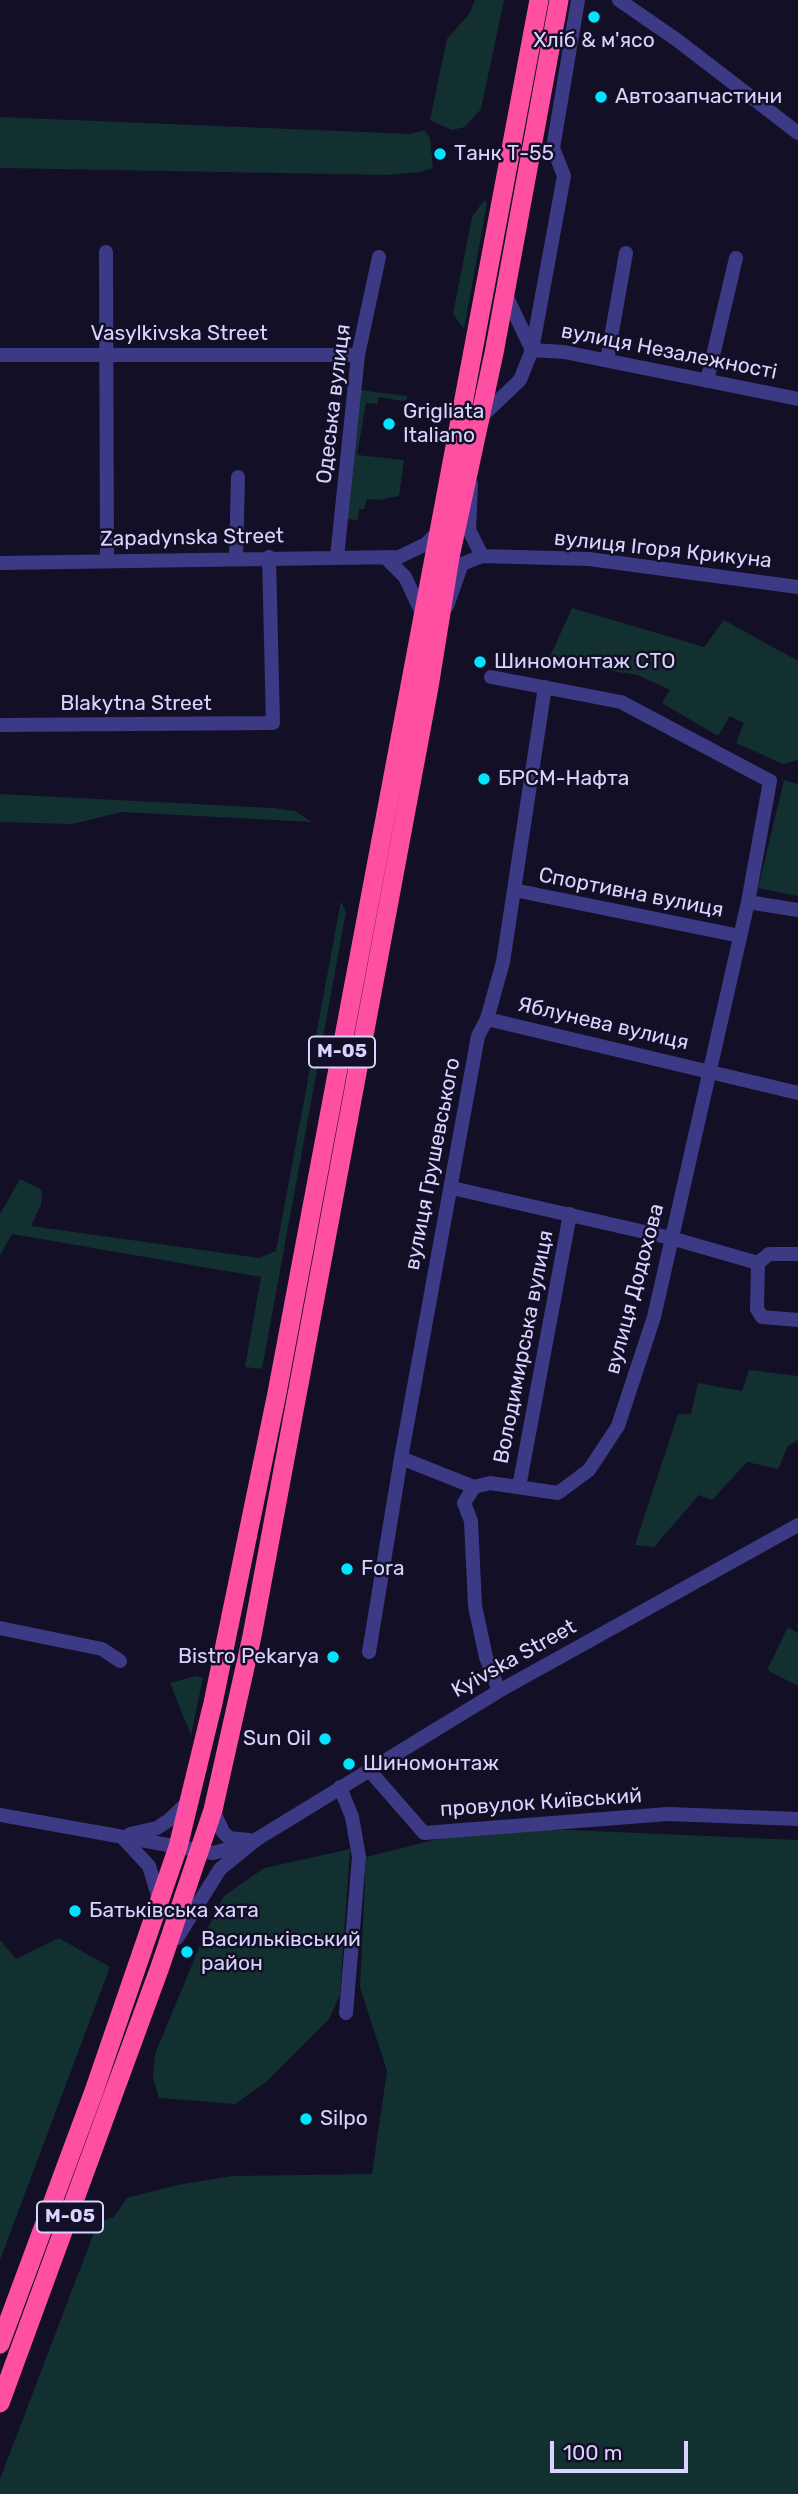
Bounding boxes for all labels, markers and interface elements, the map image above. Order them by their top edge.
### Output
marker: Хліб & м'ясо [586,9,602,25]
place label: Хліб & м'ясо [533,28,655,54]
place label: Автозапчастини [615,84,782,110]
marker: Автозапчастини [593,89,609,105]
place label: Танк Т-55 [454,141,554,167]
marker: Танк Т-55 [432,146,448,162]
street label: вулиця Незалежності [559,319,779,385]
street label: Vasylkivska Street [90,321,268,347]
street label: Одеська вулиця [312,323,356,485]
place label: Grigliata Italiano [403,399,484,449]
marker: Grigliata Italiano [381,416,397,432]
street label: Zapadynska Street [100,524,284,552]
street label: вулиця Ігоря Крикуна [553,526,773,574]
place label: Шиномонтаж СТО [494,649,676,675]
marker: Шиномонтаж СТО [472,654,488,670]
street label: Blakytna Street [60,691,212,717]
place label: БРСМ-Нафта [498,766,629,792]
marker: БРСМ-Нафта [476,771,492,787]
street label: Спортивна вулиця [536,863,726,923]
street label: Яблунева вулиця [515,992,691,1056]
road number: М-05 [309,1036,375,1068]
street label: вулиця Грушевського [400,1056,466,1272]
street label: вулиця Додохова [600,1201,670,1377]
street label: Володимирська вулиця [489,1228,559,1466]
place label: Fora [361,1556,404,1582]
marker: Fora [339,1561,355,1577]
street label: Kyivska Street [447,1614,581,1704]
place label: Bistro Pekarya [178,1644,319,1670]
marker: Bistro Pekarya [325,1649,341,1665]
place label: Sun Oil [243,1726,311,1752]
marker: Sun Oil [317,1731,333,1747]
place label: Шиномонтаж [363,1751,499,1777]
marker: Шиномонтаж [341,1756,357,1772]
street label: провулок Київський [439,1783,643,1823]
place label: Батьківська хата [89,1898,259,1924]
marker: Батьківська хата [67,1903,83,1919]
place label: Васильківський район [201,1927,361,1977]
marker: Васильківський район [179,1944,195,1960]
place label: Silpo [320,2106,368,2132]
marker: Silpo [298,2111,314,2127]
road number: М-05 [37,2202,103,2232]
scale bar [553,2428,691,2472]
text: 100 m [563,2440,622,2465]

